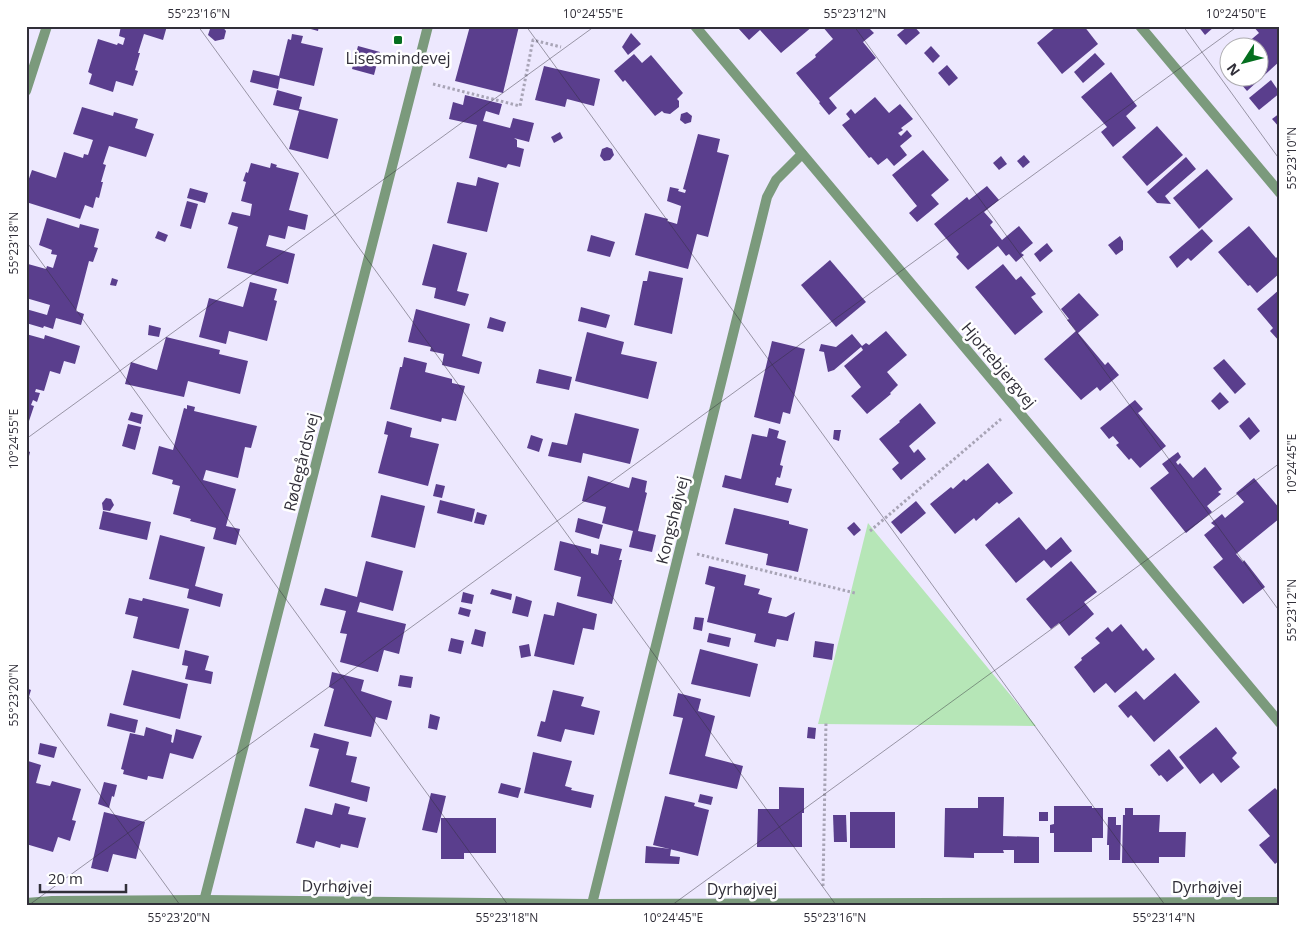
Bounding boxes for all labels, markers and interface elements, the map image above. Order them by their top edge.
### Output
text: 55°23'16"N [168,5,230,22]
text: 10°24'55"E [563,5,623,22]
text: 55°23'12"N [824,5,886,22]
text: 10°24'50"E [1206,5,1266,22]
marker: Lisesmindevej [392,34,404,46]
north arrow [1218,38,1268,88]
place label: Lisesmindevej [345,47,451,69]
text: N [1222,60,1244,80]
text: 55°23'10"N [1283,127,1300,189]
text: 55°23'18"N [5,212,22,274]
street label: Hjortebjergvej [957,317,1041,413]
text: 10°24'55"E [5,409,22,469]
street label: Rødegårdsvej [278,410,324,514]
text: 10°24'45"E [1283,434,1300,494]
street label: Kongshøjvej [650,474,694,566]
text: 55°23'12"N [1283,579,1300,641]
text: 55°23'20"N [5,664,22,726]
scale bar [40,861,126,893]
text: 20 m [48,868,83,888]
street label: Dyrhøjvej [301,874,373,898]
street label: Dyrhøjvej [1172,876,1242,898]
street label: Dyrhøjvej [707,878,777,900]
text: 55°23'20"N [148,909,210,926]
text: 55°23'18"N [476,909,538,926]
text: 10°24'45"E [643,909,703,926]
text: 55°23'16"N [804,909,866,926]
text: 55°23'14"N [1133,909,1195,926]

